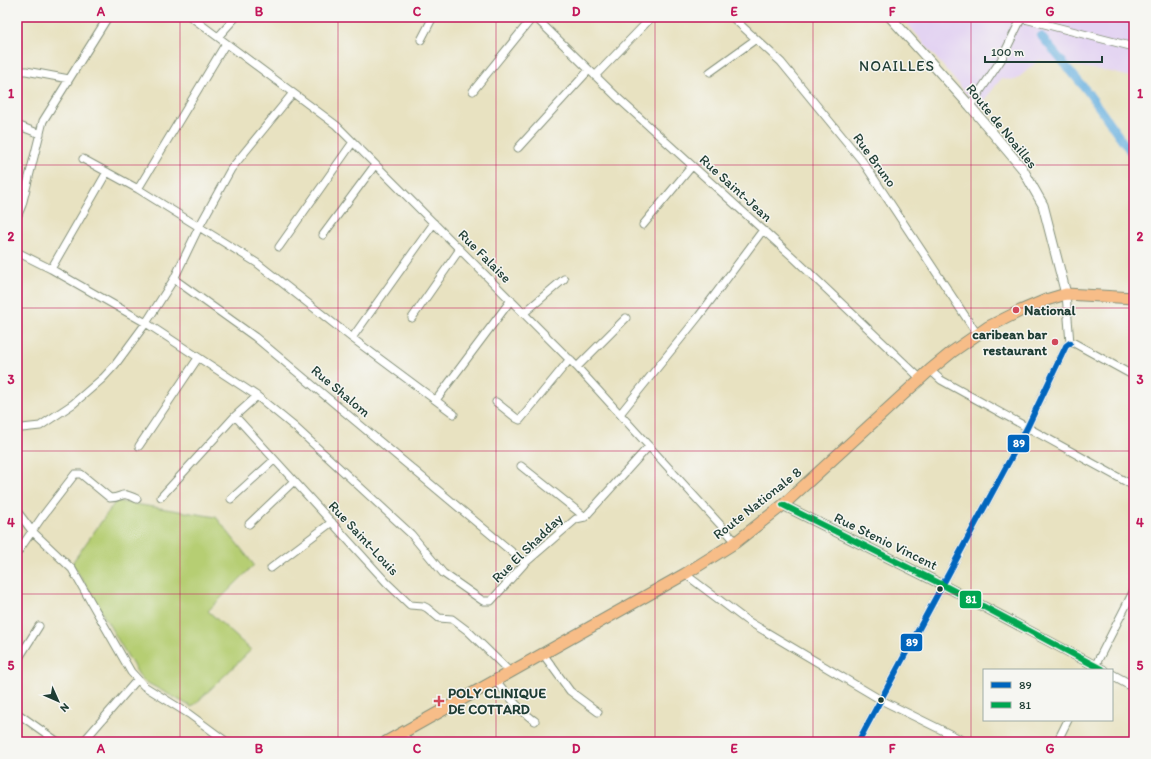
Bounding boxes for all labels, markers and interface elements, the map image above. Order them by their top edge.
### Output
text: A [96,4,106,19]
text: B [255,4,264,19]
text: C [413,4,422,19]
text: D [572,4,581,19]
text: E [730,4,738,19]
text: F [889,4,896,19]
text: G [1046,4,1055,19]
scale bar [985,38,1102,64]
text: 100 m [991,45,1024,59]
district label: NOAILLES [859,57,935,75]
street label: Route de Noailles [962,81,1041,172]
text: 1 [8,86,14,101]
text: 1 [1137,86,1143,101]
street label: Rue Bruno [849,130,900,191]
street label: Rue Saint-Jean [696,151,776,226]
street label: Rue Falaise [454,226,515,287]
text: 2 [8,229,15,244]
text: 2 [1137,229,1144,244]
place label: National [1024,302,1076,319]
marker: National [1011,305,1021,315]
place label: caribean bar restaurant [972,326,1048,359]
marker: caribean bar restaurant [1050,337,1060,347]
street label: Rue Shalom [308,362,374,421]
text: 3 [7,372,15,387]
text: 3 [1136,372,1144,387]
line badge: 89 [1007,434,1030,453]
text: 89 [1013,437,1025,450]
street label: Route Nationale 8 [710,463,805,543]
street label: Rue Saint-Louis [325,498,402,579]
street label: Rue Stenio Vincent [831,509,940,574]
street label: Rue El Shadday [488,510,567,586]
text: 4 [7,515,15,530]
text: 4 [1136,515,1144,530]
unlabelled marker [935,584,945,594]
line badge: 81 [959,590,982,609]
text: 81 [965,593,977,606]
line badge: 89 [900,633,923,652]
text: 89 [906,636,918,649]
text: 5 [8,658,15,673]
text: 5 [1137,658,1144,673]
legend [983,669,1113,721]
text: 89 [1019,678,1032,692]
north arrow [38,681,78,721]
place label: POLY CLINIQUE DE COTTARD [448,685,546,718]
marker: POLY CLINIQUE DE COTTARD [433,695,445,707]
unlabelled marker [876,695,886,705]
text: 81 [1019,698,1032,712]
text: N [57,700,72,715]
text: A [96,741,106,756]
text: B [255,741,264,756]
text: C [413,741,422,756]
text: D [572,741,581,756]
text: E [730,741,738,756]
text: F [889,741,896,756]
text: G [1046,741,1055,756]

